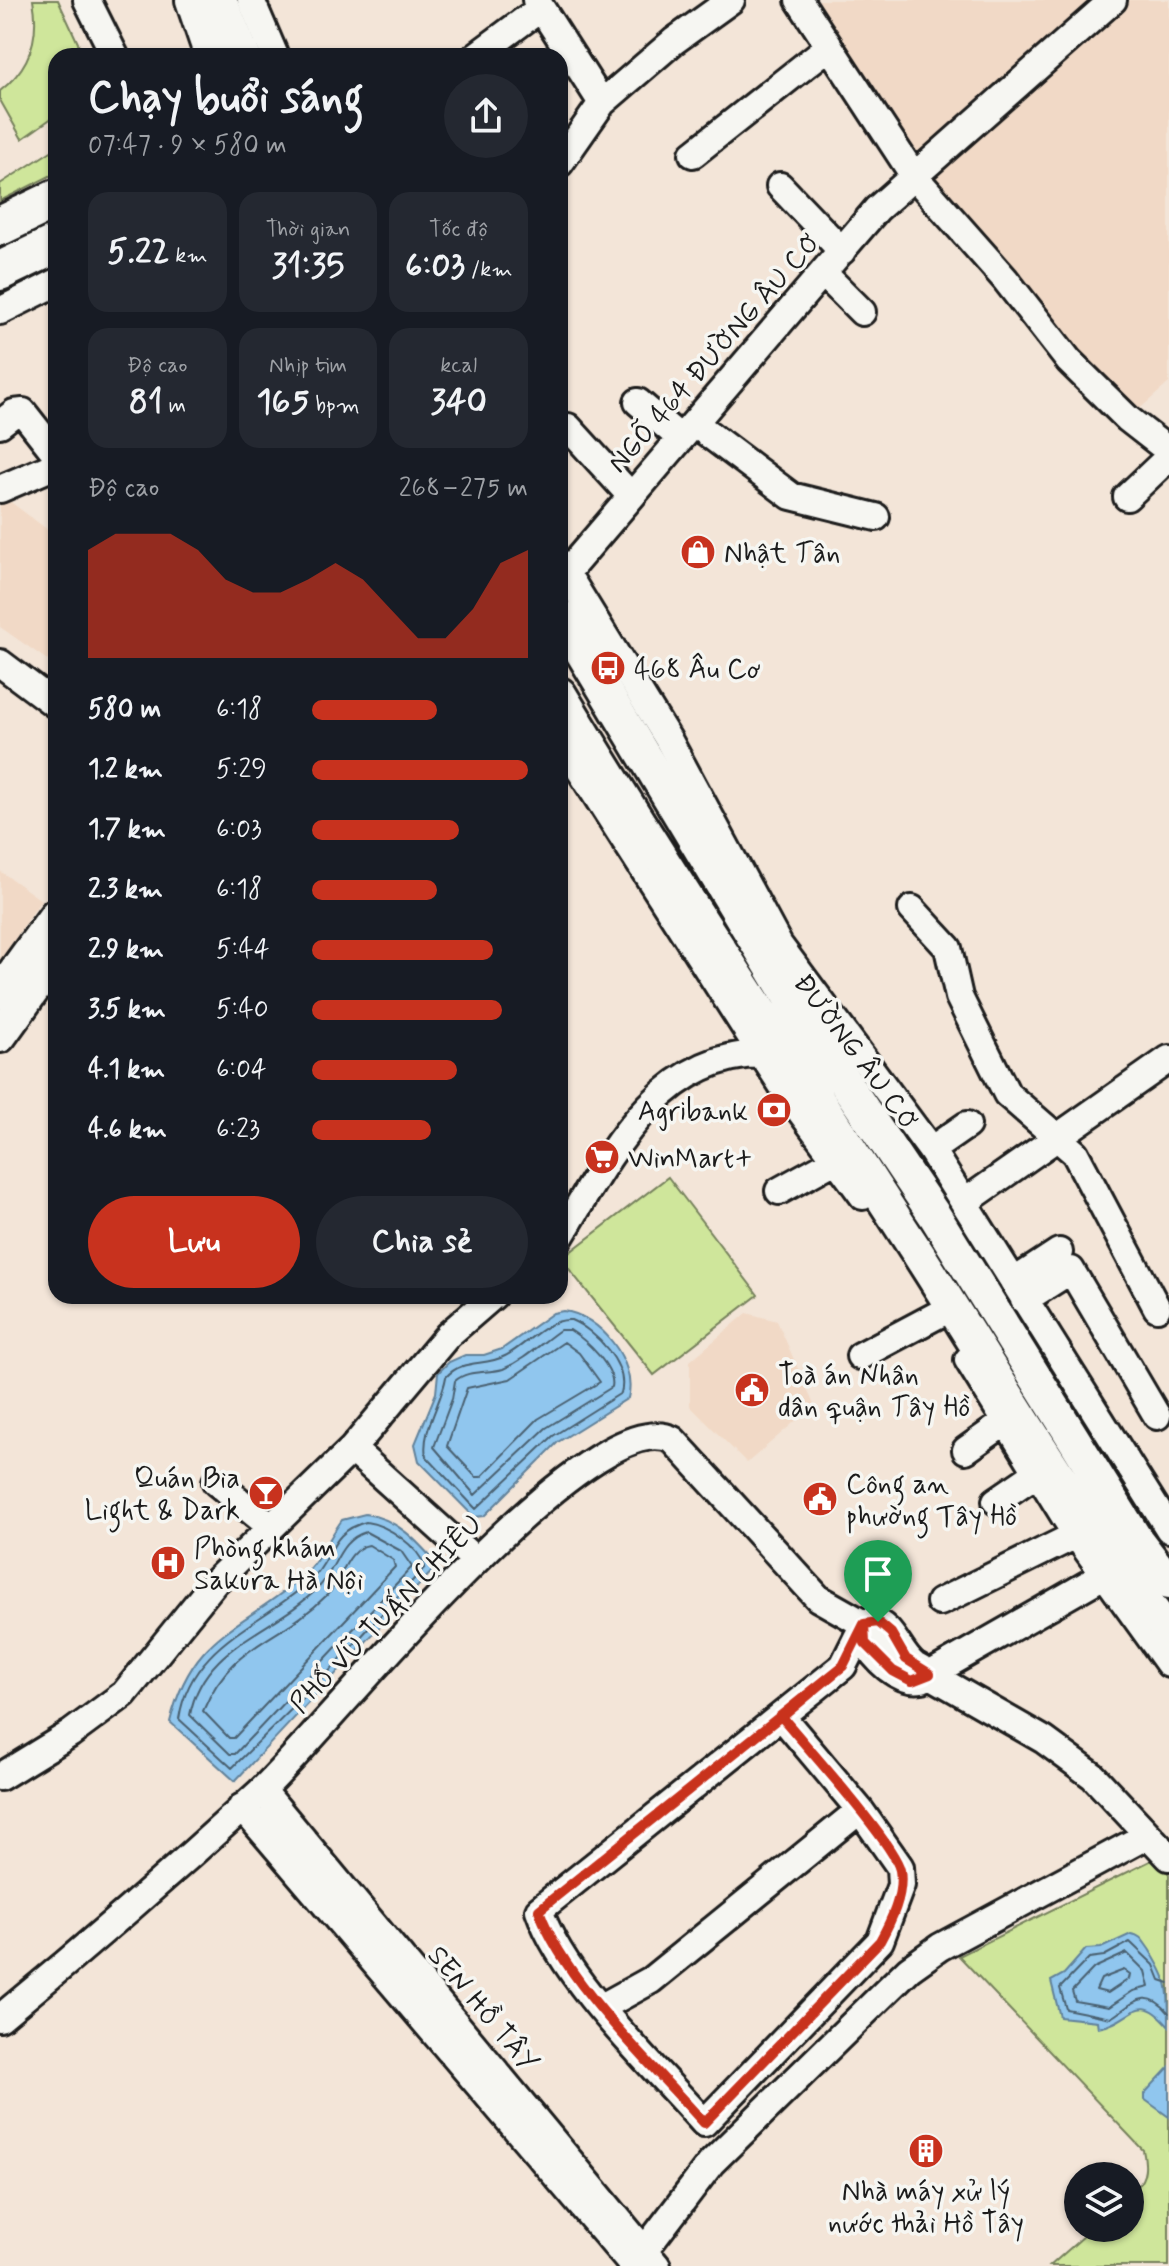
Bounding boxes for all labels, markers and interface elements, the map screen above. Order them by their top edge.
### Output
text: Chạy buổi sáng [88,70,364,128]
button: share [444,74,528,158]
text: 07:47 · 9 × 580 m [88,129,287,163]
text: Thời gian [266,216,350,244]
text: Tốc độ [429,216,488,244]
street label: NGÕ 464 ĐƯỜNG ÂU CƠ [600,226,829,481]
text: 5.22 [107,230,169,275]
text: km [169,242,207,270]
text: 31:35 [272,244,344,289]
text: 6:03 [405,244,465,289]
text: /km [465,256,512,284]
text: Độ cao [127,352,188,380]
text: Nhịp tim [269,352,347,380]
text: kcal [440,352,477,380]
text: 81 [129,380,163,425]
text: 165 [256,380,309,425]
text: 340 [430,380,487,425]
text: m [163,392,186,420]
text: bpm [309,392,360,420]
text: Độ cao [88,472,159,506]
text: 268–275 m [399,472,528,506]
shop icon: Nhật Tân [679,533,717,571]
place label: Nhật Tân [724,536,840,573]
bus stop icon: 468 Âu Cơ [589,649,627,687]
place label: 468 Âu Cơ [634,652,761,689]
text: 580 m [88,693,161,727]
text: 6:18 [216,693,262,727]
text: 1.2 km [88,753,163,787]
text: 5:29 [216,753,267,787]
text: 1.7 km [88,813,166,847]
text: 6:03 [216,813,262,847]
text: 2.3 km [88,873,163,907]
text: 6:18 [216,873,262,907]
text: 2.9 km [88,933,164,967]
text: 5:44 [216,933,269,967]
street label: ĐƯỜNG ÂU CƠ [784,967,926,1138]
text: 3.5 km [88,993,166,1027]
text: 5:40 [216,993,269,1027]
text: 4.1 km [88,1053,165,1087]
text: 6:04 [216,1053,267,1087]
bank icon: Agribank [755,1091,793,1129]
place label: Agribank [638,1094,748,1131]
text: 4.6 km [88,1113,167,1147]
text: 6:23 [216,1113,260,1147]
supermarket icon: WinMart+ [583,1138,621,1176]
place label: WinMart+ [628,1141,753,1178]
button: Lưu [88,1196,300,1288]
button: Chia sẻ [316,1196,528,1288]
place label: Toà án Nhân dân quận Tây Hồ [778,1358,970,1427]
public building icon: Toà án Nhân dân quận Tây Hồ [733,1371,771,1409]
place label: Quán Bia Light & Dark [85,1461,240,1533]
place label: Công an phường Tây Hồ [846,1467,1017,1539]
bar icon: Quán Bia Light & Dark [247,1474,285,1512]
public building icon: Công an phường Tây Hồ [801,1480,839,1518]
street label: PHỐ VŨ TUẤN CHIÊU [282,1507,491,1722]
place label: Phòng khám Sakura Hà Nội [194,1531,363,1600]
pin [844,1540,912,1622]
hospital icon: Phòng khám Sakura Hà Nội [149,1544,187,1582]
icon: arrive [856,1552,900,1596]
street label: SEN HỒ TÂY [418,1938,547,2081]
building icon: Nhà máy xử lý nước thải Hồ Tây [907,2132,945,2170]
map controls [1064,2162,1144,2242]
button: layers [1064,2162,1144,2242]
place label: Nhà máy xử lý nước thải Hồ Tây [828,2174,1024,2243]

